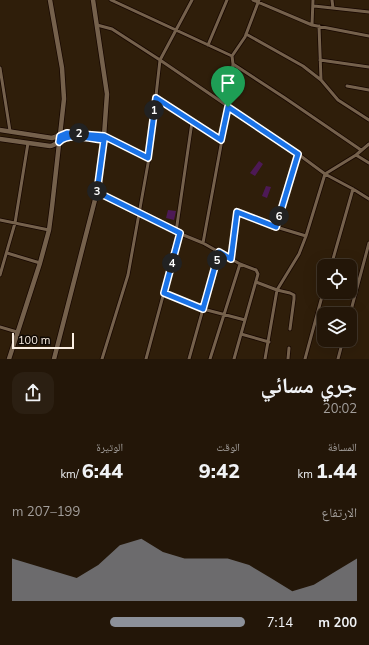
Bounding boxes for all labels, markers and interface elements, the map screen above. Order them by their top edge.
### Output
pin [211,66,245,107]
icon: arrive [217,72,239,94]
pin: 1 [144,100,164,120]
text: 1 [151,103,157,117]
pin: 2 [69,123,89,143]
text: 2 [76,126,82,140]
pin: 3 [87,181,107,201]
text: 3 [94,184,100,198]
pin: 6 [269,206,289,226]
text: 6 [276,209,282,223]
pin: 5 [207,250,227,270]
pin: 4 [162,253,182,273]
text: 5 [214,253,220,267]
text: 4 [169,256,175,270]
map controls [317,259,357,347]
button: locate [317,259,357,299]
button: layers [317,307,357,347]
scale bar [12,331,74,350]
text: 100 m [18,333,50,347]
text: جري مسائي [261,371,357,399]
button: share [12,372,54,414]
text: 20:02 [323,400,357,416]
text: الوتيرة [96,440,123,454]
text: الوقت [216,440,240,454]
text: المسافة [328,440,357,454]
text: 6:44 [82,458,123,483]
text: 9:42 [199,458,240,483]
text: 1.44 [316,458,357,483]
text: /km [60,467,82,481]
text: km [298,467,316,481]
text: 199–207 m [12,503,80,519]
text: الارتفاع [322,504,357,520]
text: 7:14 [267,614,293,630]
text: 200 m [318,614,357,630]

